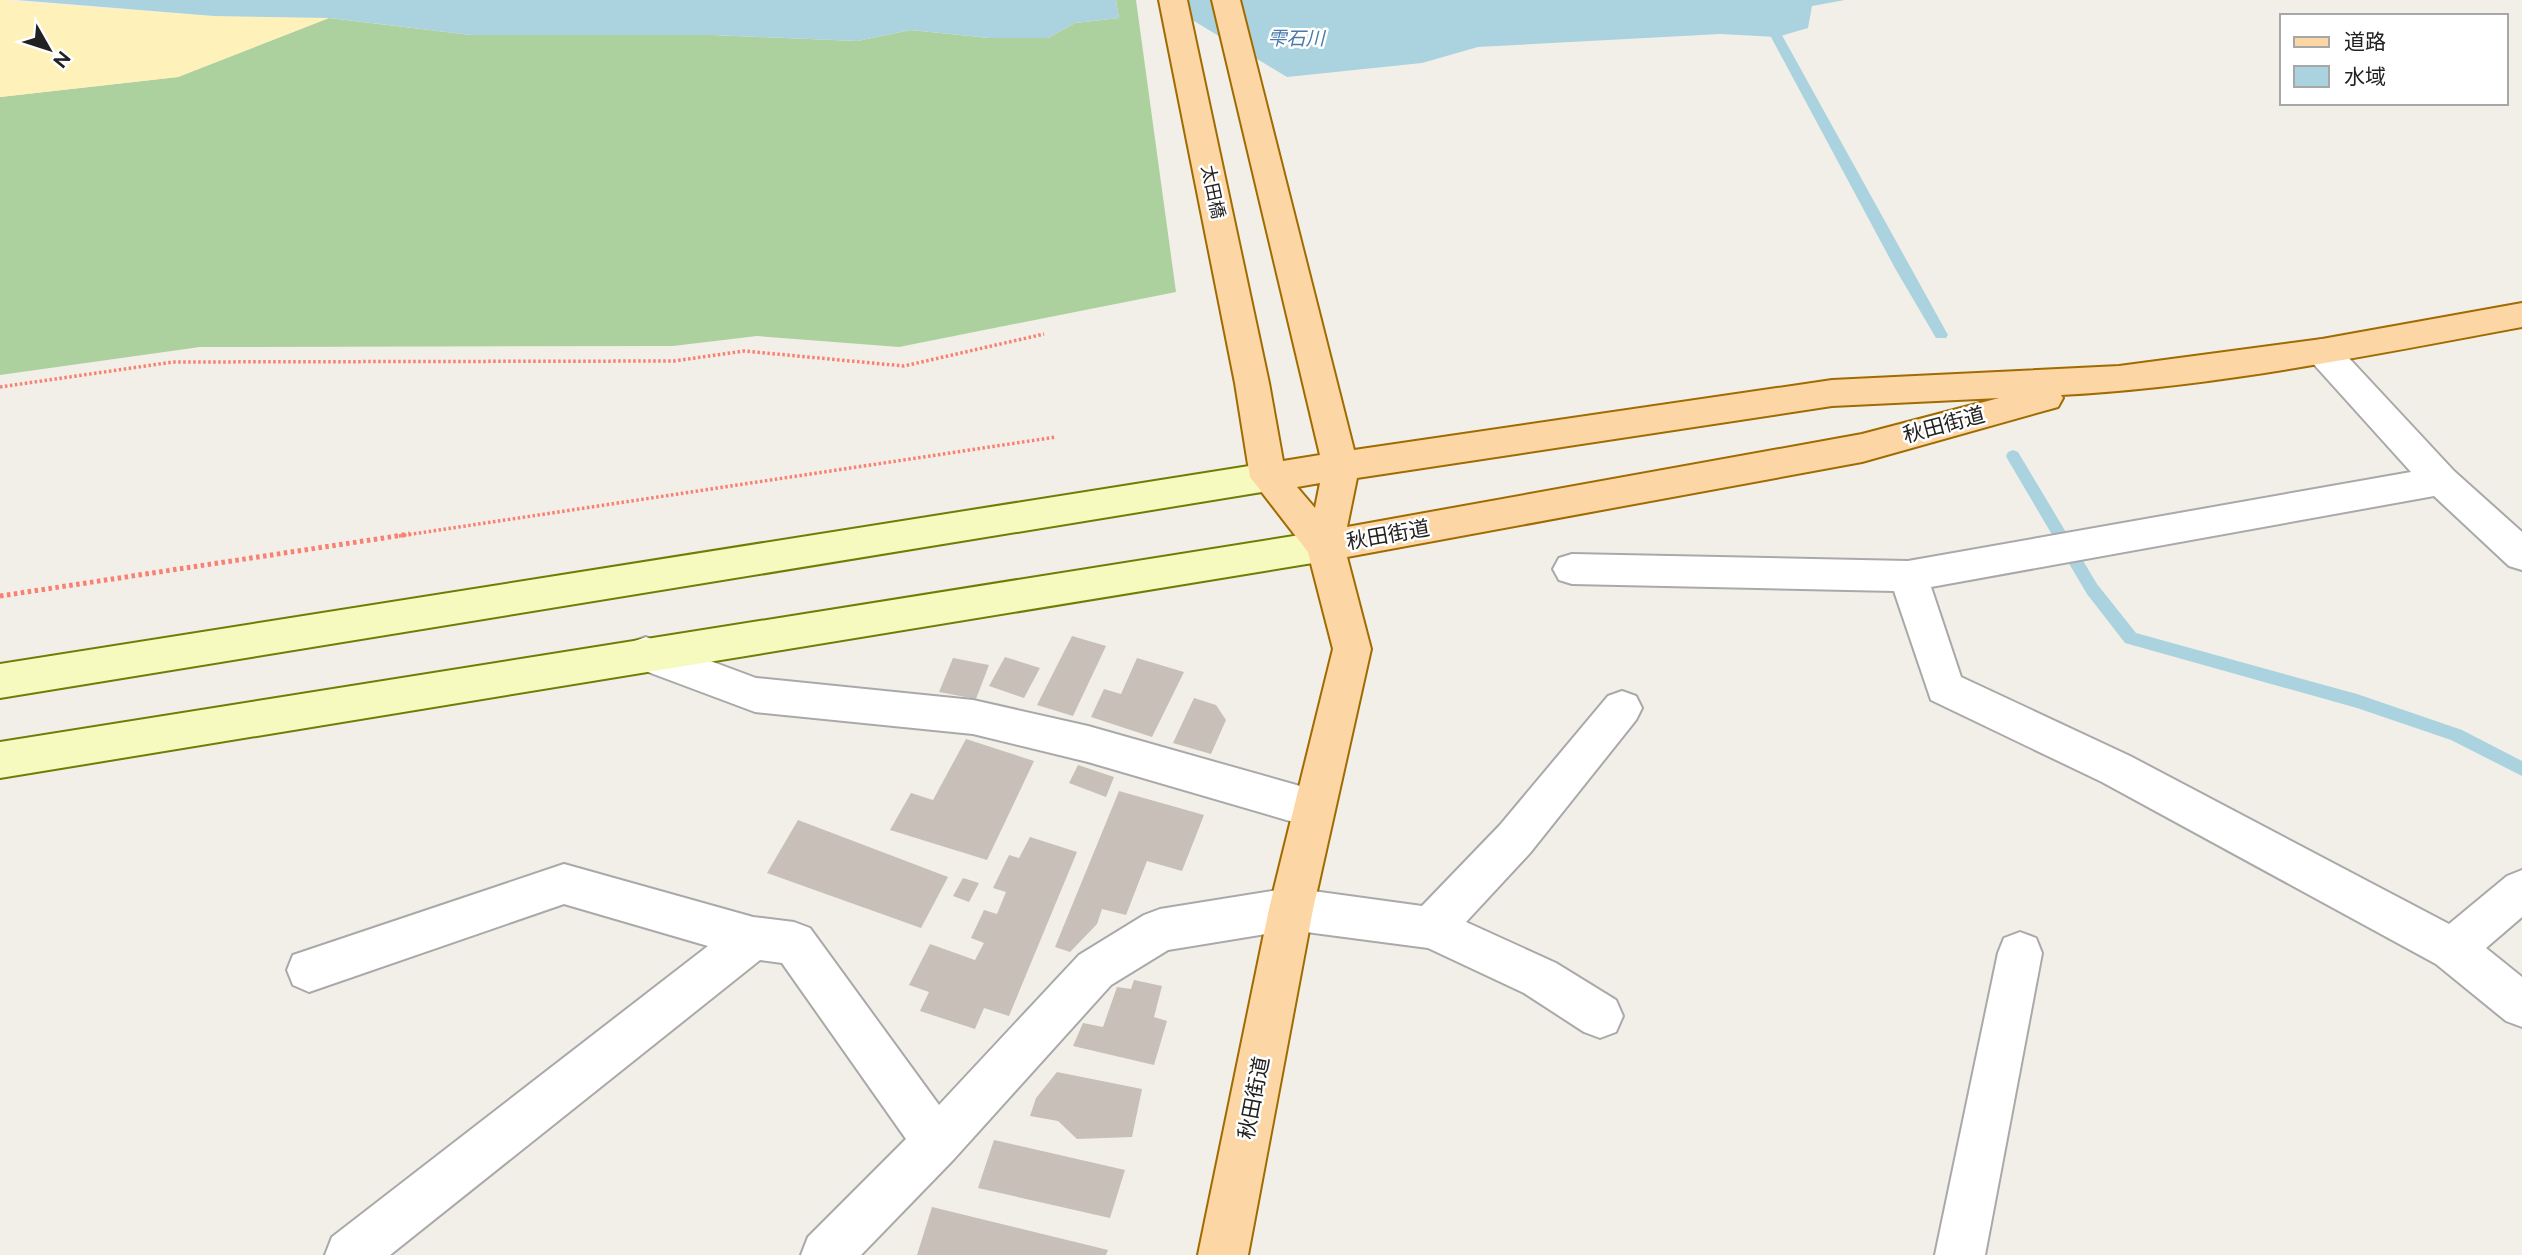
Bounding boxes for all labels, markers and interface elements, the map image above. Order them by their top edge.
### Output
north arrow [14,14,84,84]
legend [2280,14,2508,105]
water label: 雫石川 [1267,27,1326,49]
text: 道路 [2344,29,2386,54]
text: N [49,47,75,72]
text: 水域 [2344,64,2386,89]
street label: 太田橋 [1198,163,1229,220]
street label: 秋田街道 [1900,402,1988,447]
street label: 秋田街道 [1344,515,1431,554]
street label: 秋田街道 [1233,1054,1274,1142]

